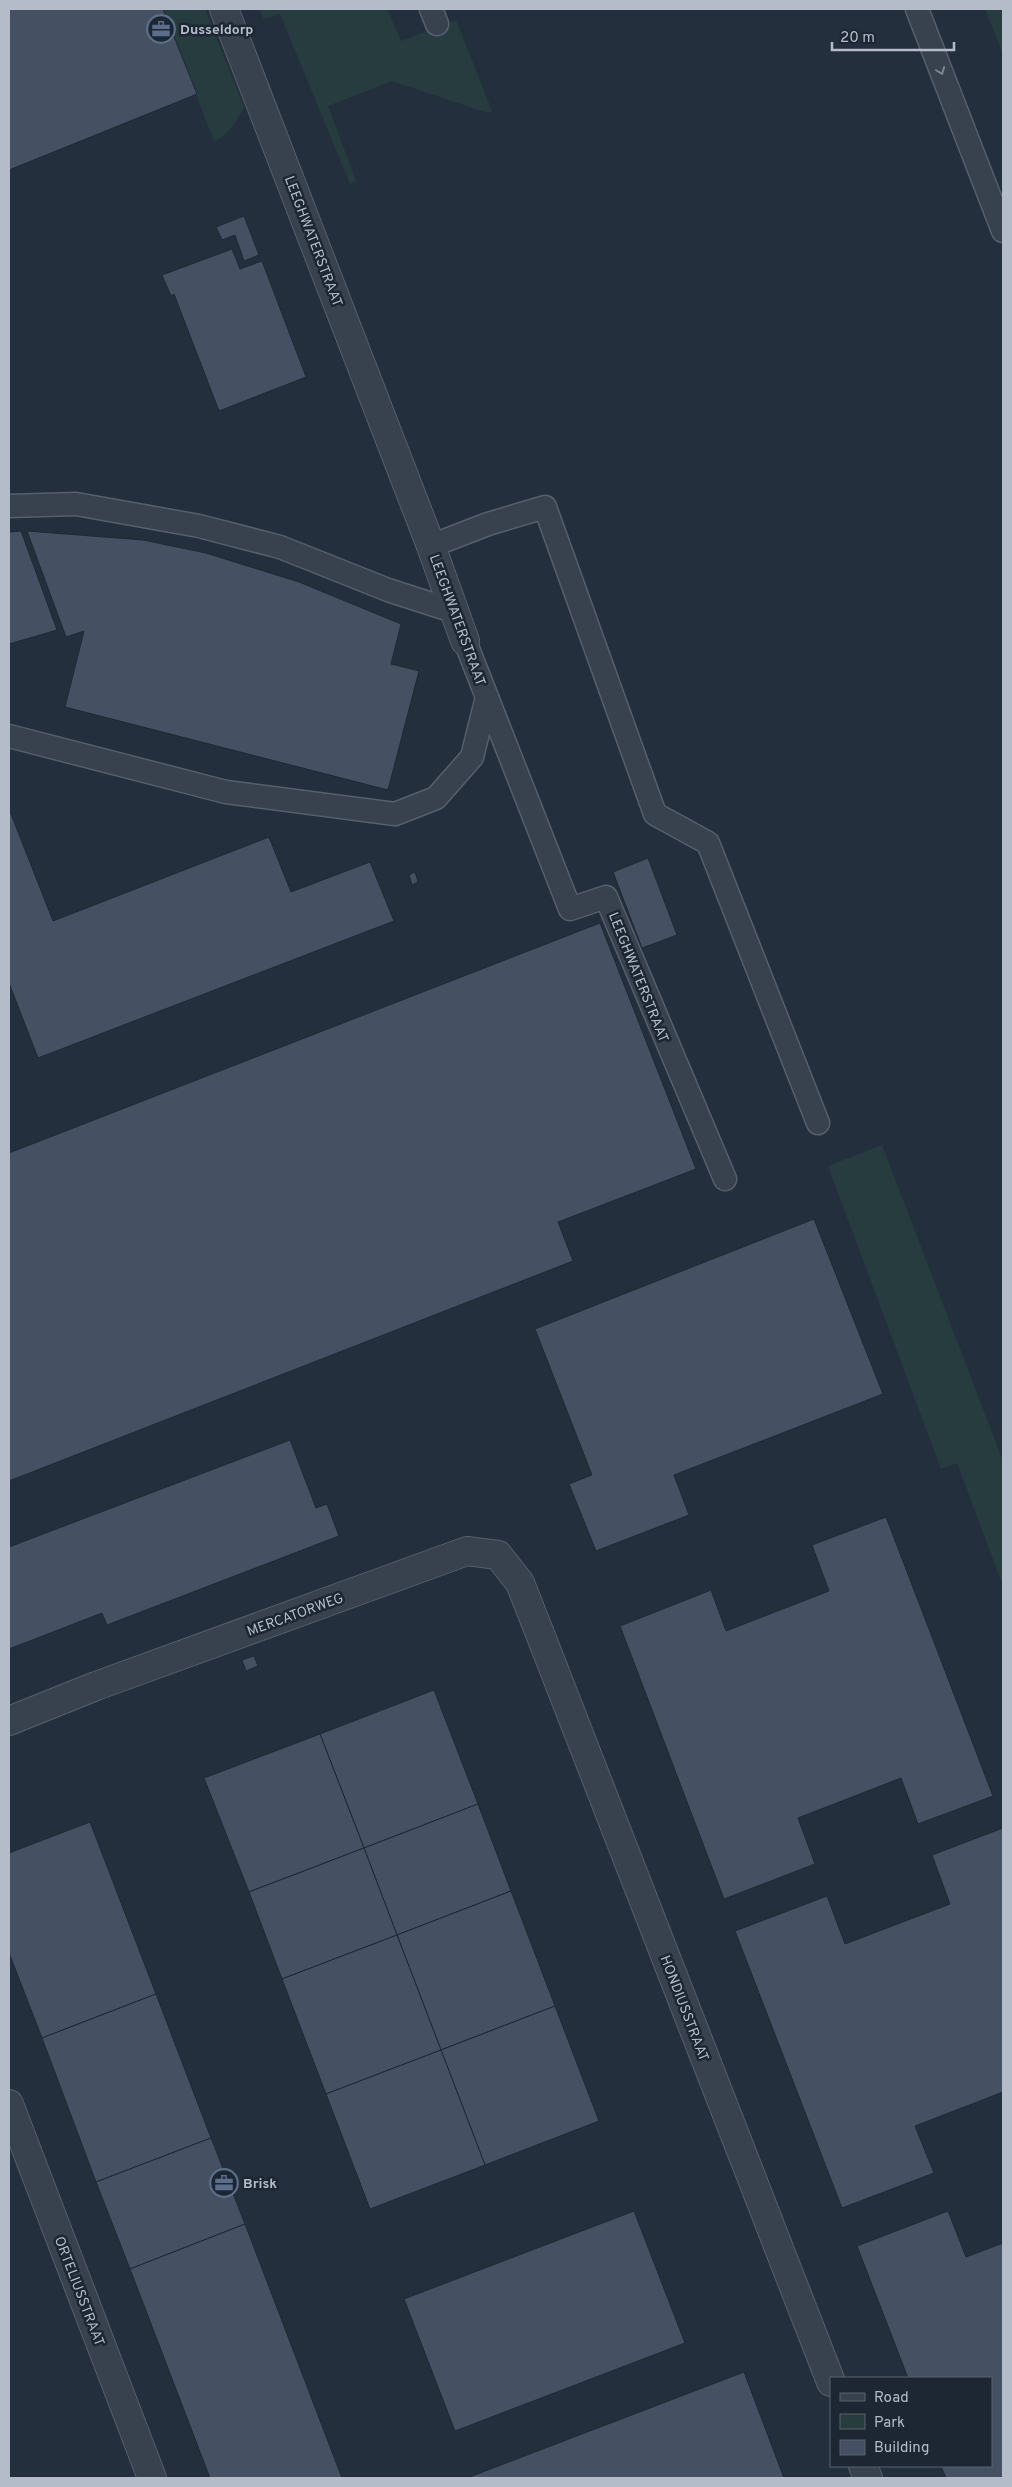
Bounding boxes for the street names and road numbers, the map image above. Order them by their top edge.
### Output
street label: LEEGHWATERSTRAAT [280,174,345,309]
street label: LEEGHWATERSTRAAT [425,552,488,689]
street label: LEEGHWATERSTRAAT [604,910,671,1045]
street label: MERCATORWEG [245,1590,346,1641]
street label: HONDIUSSTRAAT [656,1953,712,2064]
street label: ORTELIUSSTRAAT [50,2234,107,2349]

